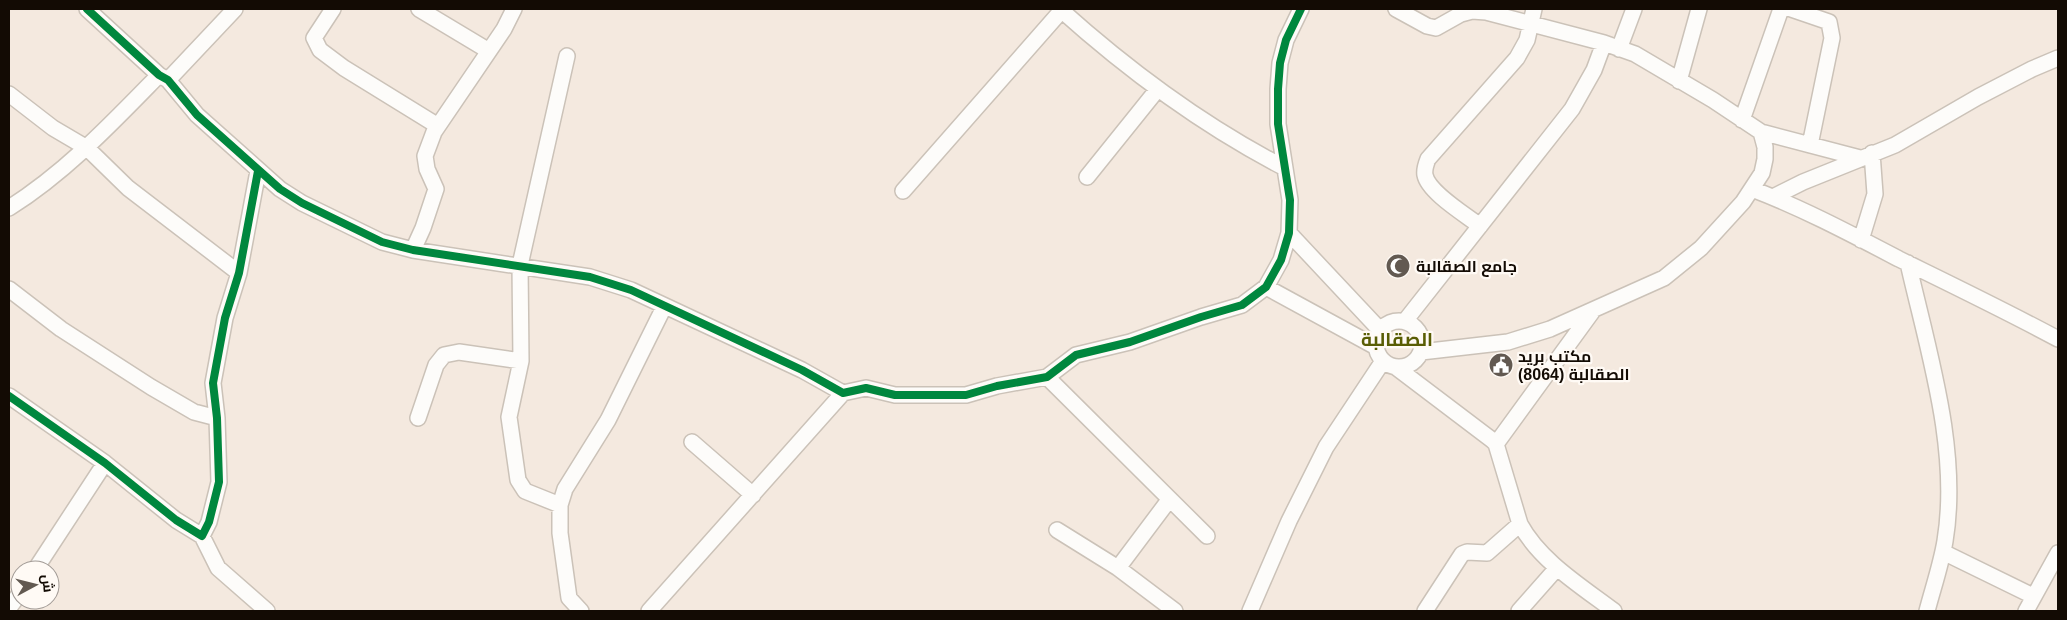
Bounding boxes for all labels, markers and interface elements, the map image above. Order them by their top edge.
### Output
mosque icon: جامع الصقالبة [1385,253,1411,279]
place label: جامع الصقالبة [1416,258,1517,277]
district label: الصقالبة [1361,329,1433,350]
place label: مكتب بريد الصقالبة (8064) [1518,348,1629,383]
public building icon: مكتب بريد الصقالبة (8064) [1488,352,1514,378]
north arrow [10,560,60,610]
text: ش [38,574,57,593]

